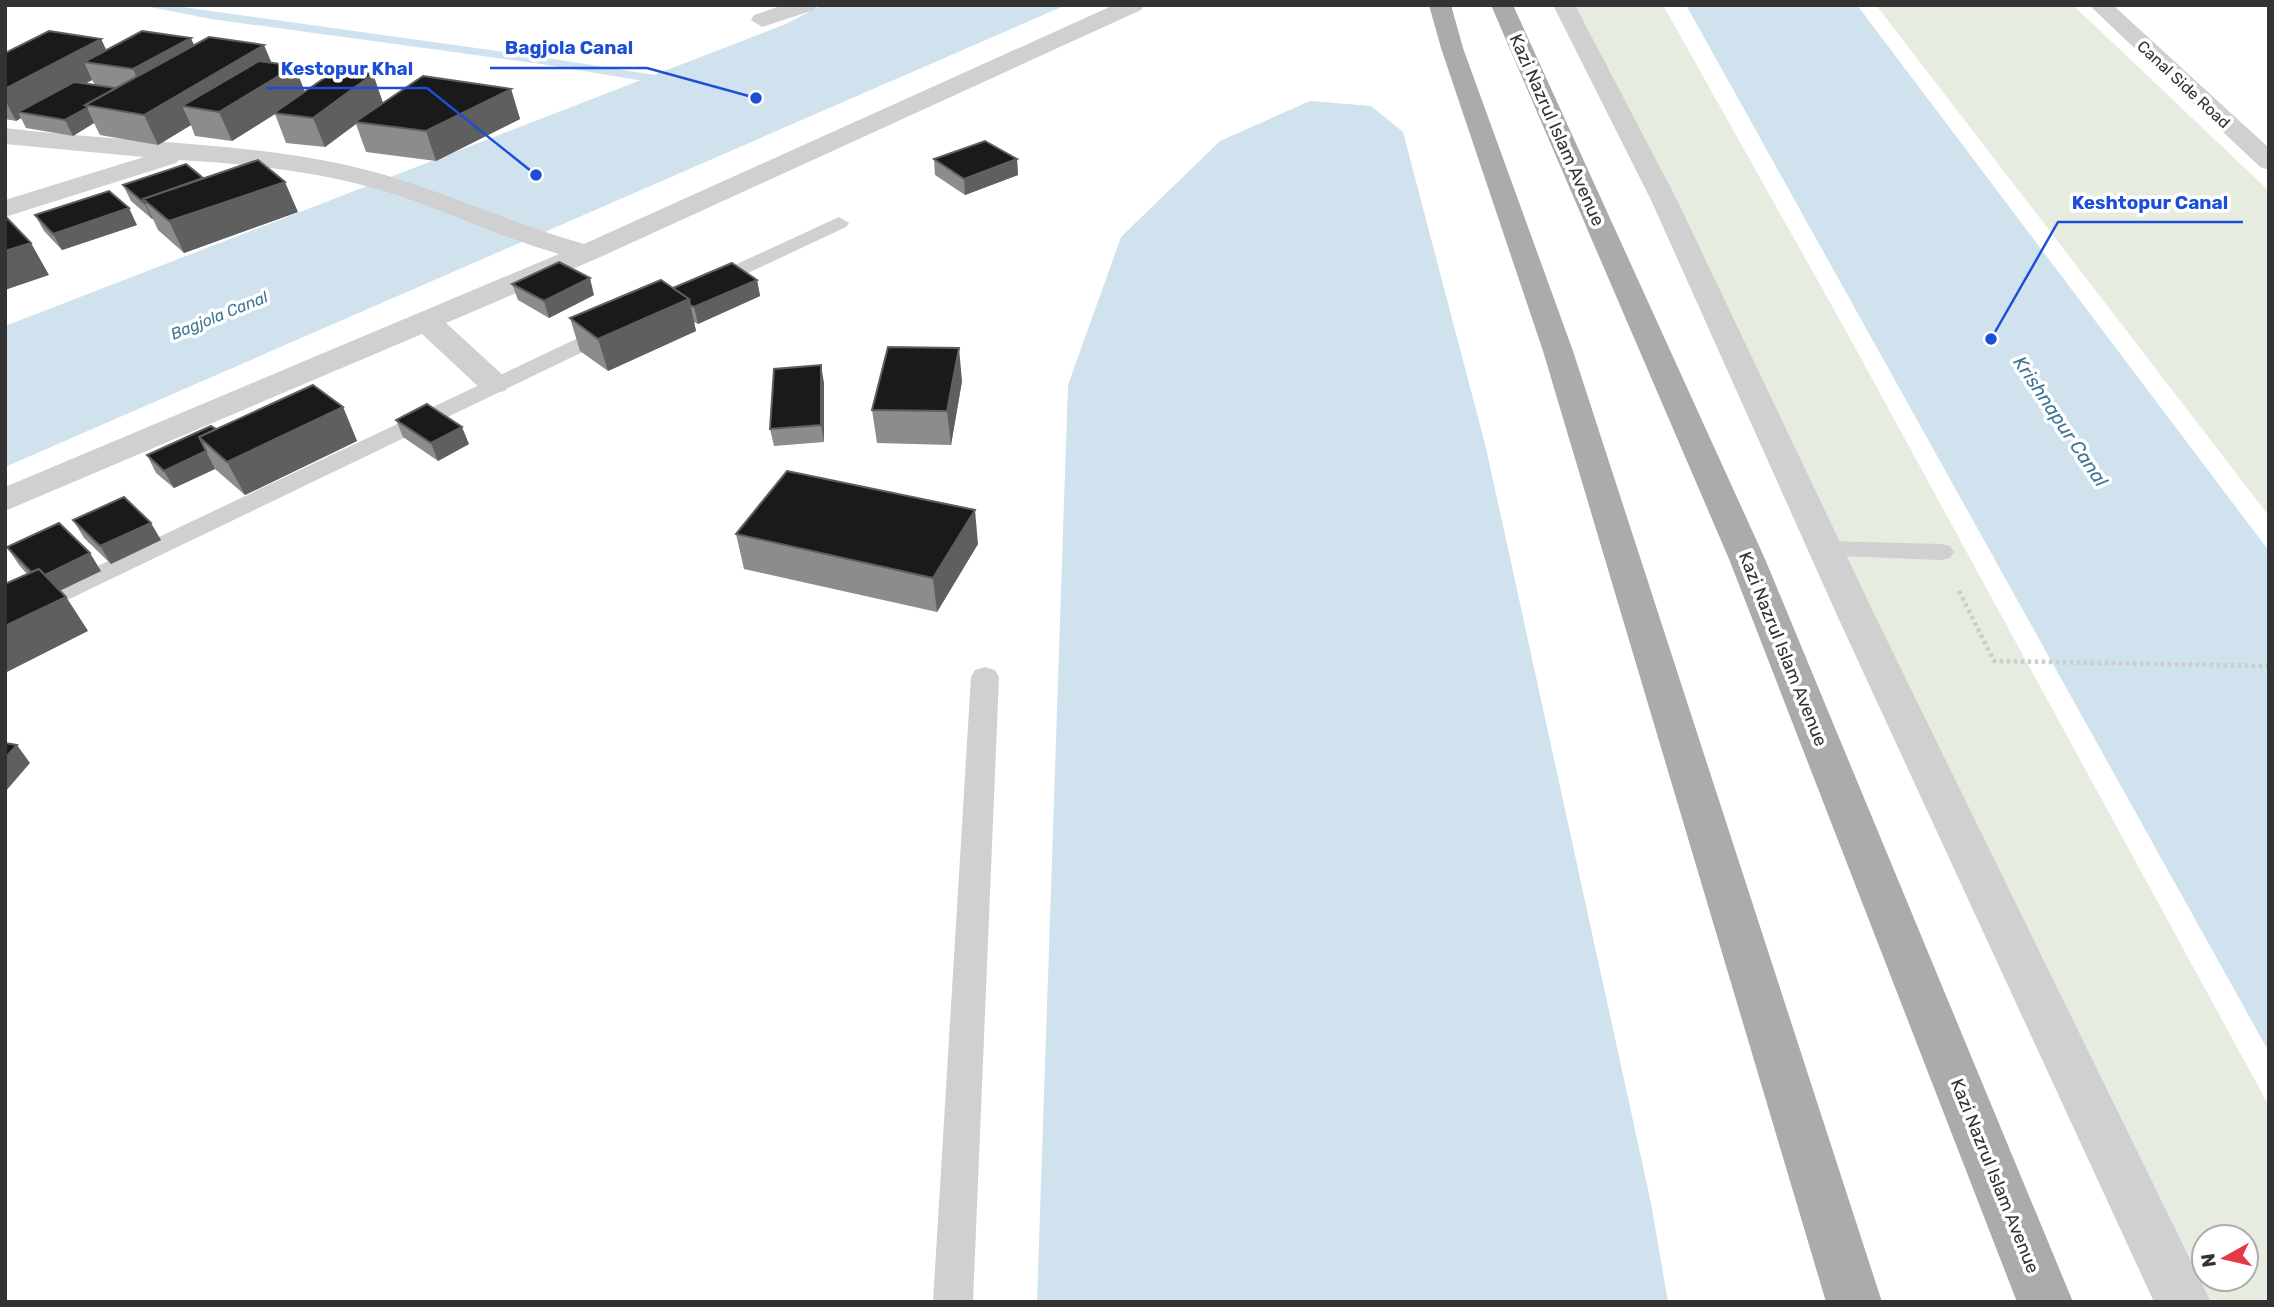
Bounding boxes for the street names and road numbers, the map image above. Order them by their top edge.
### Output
street label: Kazi Nazrul Islam Avenue [1505,31,1609,229]
street label: Canal Side Road [2133,37,2234,132]
street label: Kazi Nazrul Islam Avenue [1734,548,1832,750]
street label: Kazi Nazrul Islam Avenue [1946,1075,2044,1277]

